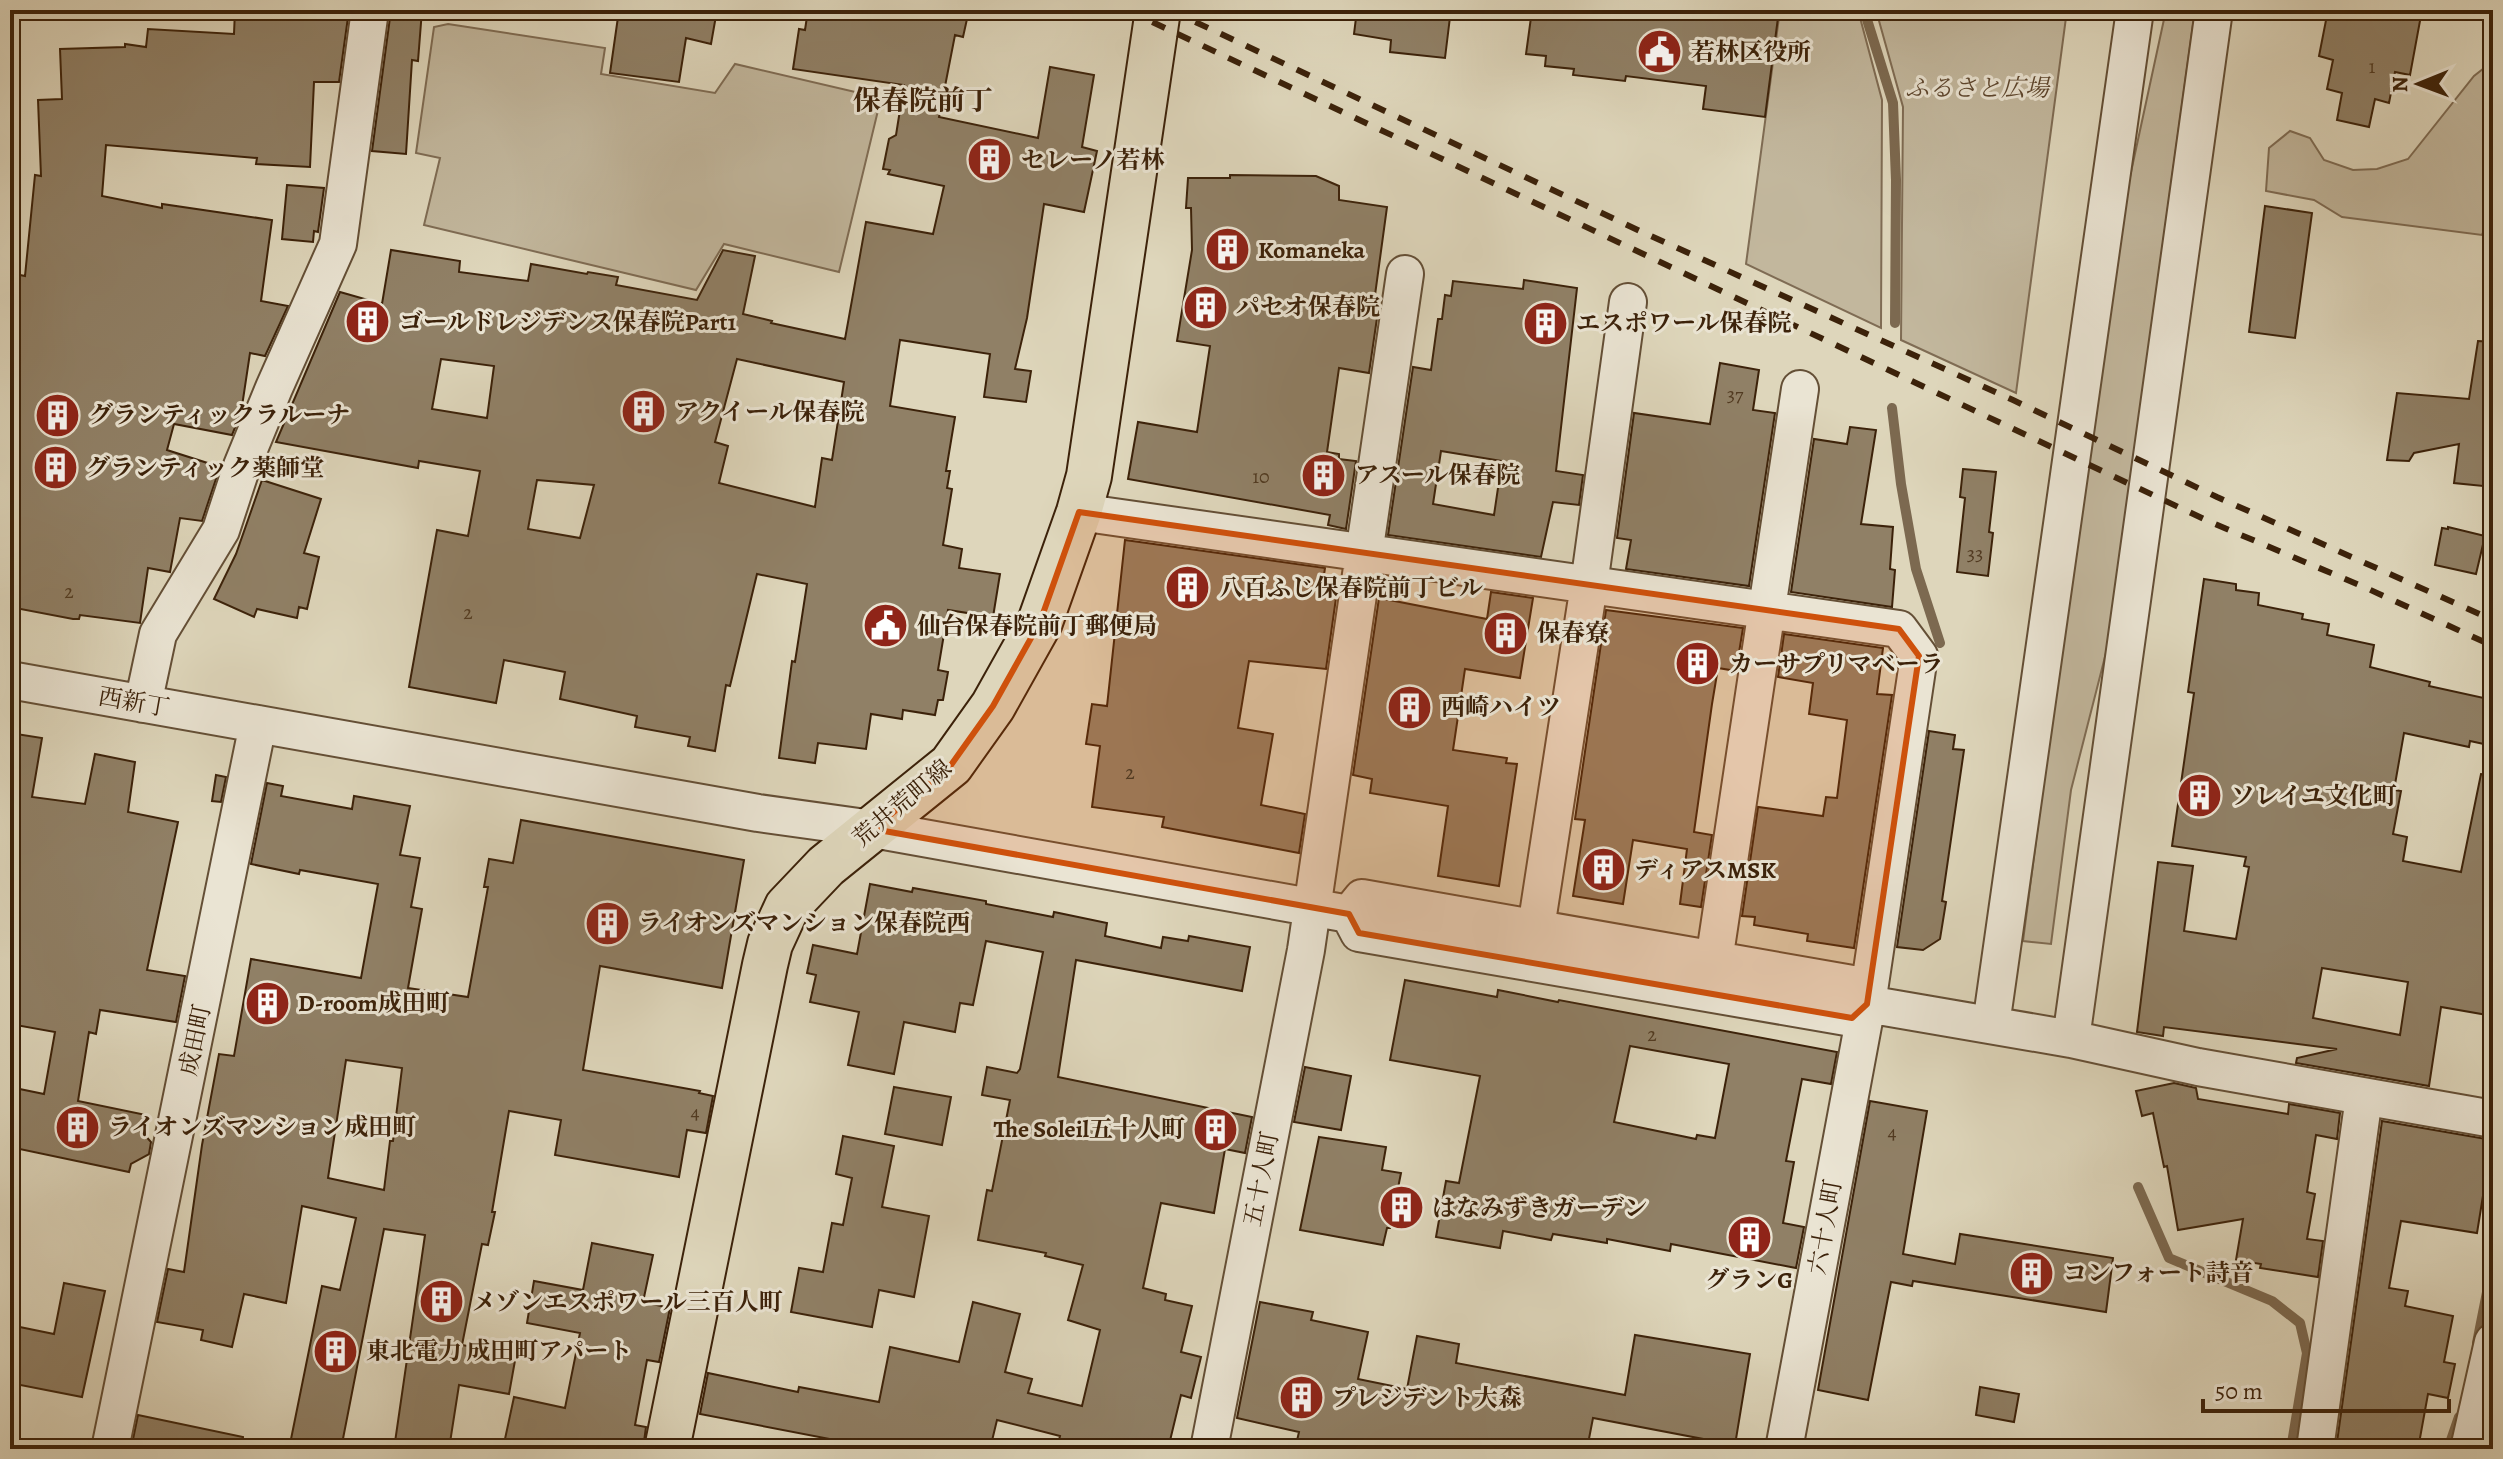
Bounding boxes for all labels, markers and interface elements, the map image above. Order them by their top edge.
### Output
public building icon: 若林区役所 [1636,28,1684,76]
place label: 若林区役所 [1691,36,1811,68]
north arrow [2379,44,2459,124]
house number: 1 [2369,53,2376,80]
park label: ふるさと広場 [1905,72,2051,104]
text: N [2385,76,2415,93]
district label: 保春院前丁 [853,82,993,120]
building icon: セレーノ若林 [966,136,1014,184]
place label: セレーノ若林 [1021,144,1165,176]
building icon: Komaneka [1203,226,1251,274]
place label: Komaneka [1258,234,1366,266]
building icon: パセオ保春院 [1181,283,1229,331]
place label: パセオ保春院 [1236,291,1380,323]
building icon: ゴールドレジデンス保春院Part1 [344,298,392,346]
building icon: エスポワール保春院 [1521,299,1569,347]
place label: ゴールドレジデンス保春院Part1 [399,306,736,338]
place label: エスポワール保春院 [1576,307,1792,339]
house number: 37 [1727,381,1744,408]
building icon: アクイール保春院 [620,388,668,436]
building icon: グランティックラルーナ [34,391,82,439]
place label: アクイール保春院 [675,396,865,428]
place label: グランティックラルーナ [89,399,350,431]
building icon: グランティック薬師堂 [31,444,79,492]
building icon: アスール保春院 [1300,451,1348,499]
place label: グランティック薬師堂 [86,452,324,484]
place label: アスール保春院 [1355,459,1520,491]
house number: 10 [1252,463,1270,490]
house number: 33 [1967,540,1983,567]
building icon: 八百ふじ保春院前丁ビル [1164,564,1212,612]
place label: 八百ふじ保春院前丁ビル [1219,572,1483,604]
house number: 2 [64,578,74,605]
house number: 2 [463,599,473,626]
public building icon: 仙台保春院前丁郵便局 [862,602,910,650]
building icon: 保春寮 [1482,609,1530,657]
place label: 仙台保春院前丁郵便局 [917,610,1157,642]
place label: 保春寮 [1537,617,1609,649]
building icon: カーサプリマベーラ [1674,640,1722,688]
place label: カーサプリマベーラ [1729,648,1944,680]
street label: 西新丁 [96,680,172,724]
building icon: 西崎ハイツ [1386,683,1434,731]
place label: 西崎ハイツ [1441,691,1561,723]
street label: 荒井荒町線 [846,752,958,854]
house number: 2 [1125,759,1135,786]
building icon: ソレイユ文化町 [2176,772,2224,820]
place label: ソレイユ文化町 [2231,780,2397,812]
building icon: ディアスMSK [1579,846,1627,894]
place label: ディアスMSK [1634,854,1776,886]
building icon: ライオンズマンション保春院西 [583,899,631,947]
place label: ライオンズマンション保春院西 [638,907,970,939]
building icon: D-room成田町 [243,979,291,1027]
place label: D-room成田町 [298,987,450,1019]
street label: 成田町 [172,1001,218,1079]
house number: 2 [1647,1021,1657,1048]
house number: 4 [690,1099,700,1126]
building icon: ライオンズマンション成田町 [53,1103,101,1151]
building icon: The Soleil五十人町 [1192,1105,1240,1153]
place label: ライオンズマンション成田町 [108,1111,416,1143]
place label: The Soleil五十人町 [993,1113,1185,1145]
house number: 4 [1887,1119,1897,1146]
street label: 五十人町 [1236,1129,1286,1229]
street label: 六十人町 [1801,1177,1849,1277]
building icon: はなみずきガーデン [1377,1184,1425,1232]
place label: はなみずきガーデン [1432,1192,1648,1224]
building icon: グランG [1725,1214,1773,1262]
building icon: コンフォート詩音 [2008,1249,2056,1297]
place label: コンフォート詩音 [2063,1257,2254,1289]
place label: グランG [1705,1264,1793,1296]
building icon: メゾンエスポワール三百人町 [417,1278,465,1326]
place label: メゾンエスポワール三百人町 [472,1286,783,1318]
building icon: 東北電力 成田町アパート [311,1327,359,1375]
place label: 東北電力 成田町アパート [366,1335,632,1367]
scale bar [2203,1363,2449,1413]
building icon: プレジデント大森 [1277,1374,1325,1422]
text: 50 m [2215,1375,2263,1407]
place label: プレジデント大森 [1332,1382,1522,1414]

